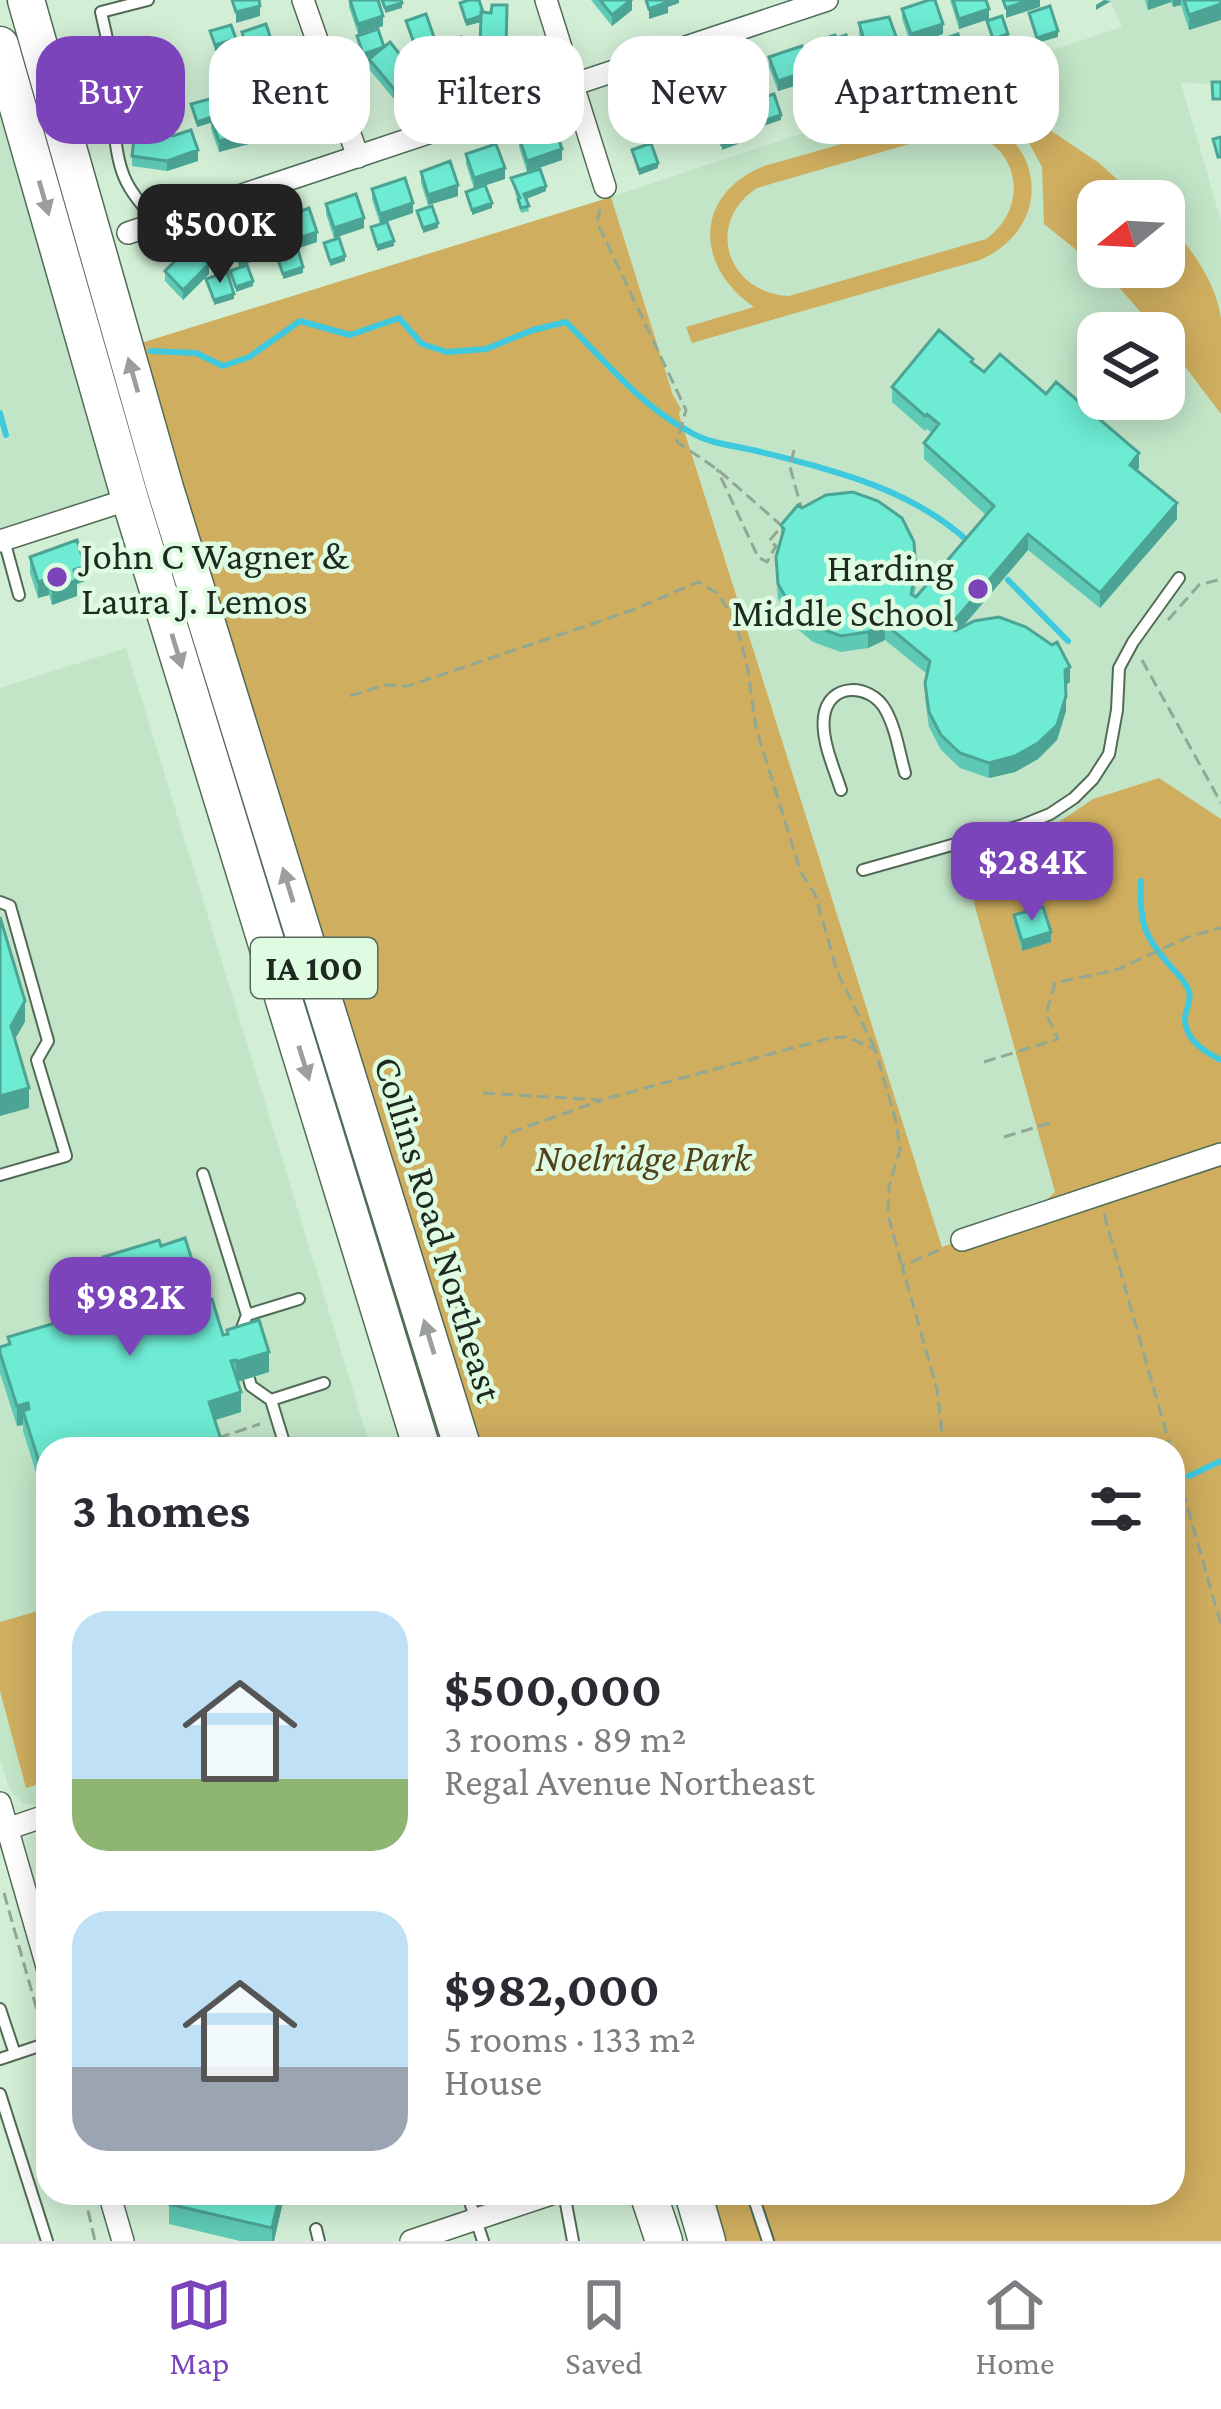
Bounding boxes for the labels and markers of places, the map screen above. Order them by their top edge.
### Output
pin: $500K [136,184,304,286]
place label: John C Wagner & Laura J. Lemos [78,534,350,622]
place label: Harding Middle School [732,546,954,634]
marker: John C Wagner & Laura J. Lemos [44,564,70,590]
marker: Harding Middle School [965,576,991,602]
pin: $284K [948,822,1116,924]
pin: $982K [46,1257,214,1359]

